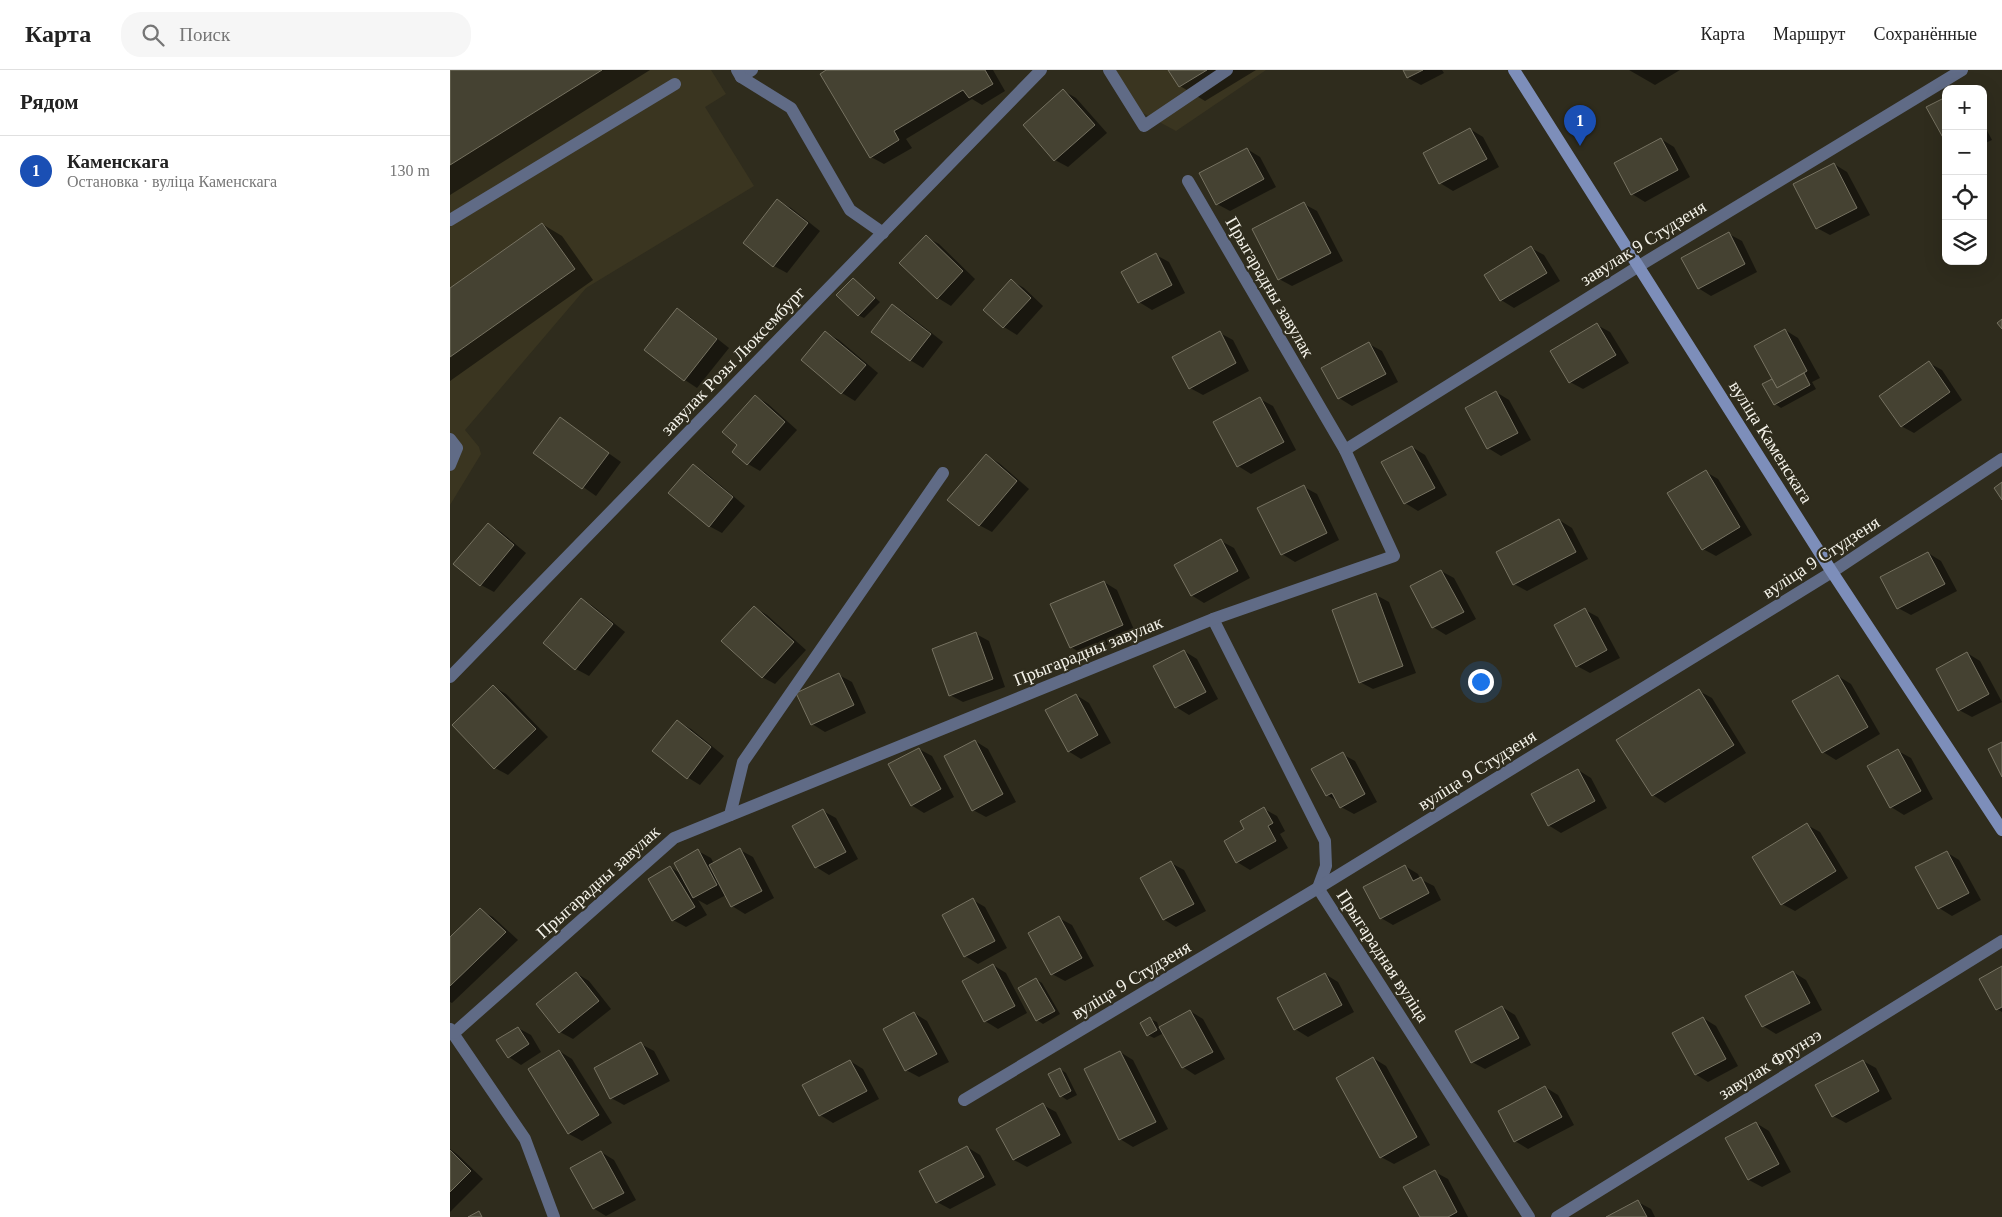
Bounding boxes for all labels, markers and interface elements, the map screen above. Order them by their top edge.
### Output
search box [121,12,471,57]
text: Карта [25,21,91,47]
icon: search [139,21,167,49]
text: Поиск [179,24,230,45]
text: Карта [1700,24,1745,44]
text: Маршрут [1773,24,1845,44]
text: Сохранённые [1873,24,1977,44]
map controls [1942,85,1987,265]
button: + [1942,85,1987,130]
text: Рядом [20,90,79,114]
pin: 1 [1564,105,1596,146]
button: − [1942,130,1987,175]
text: Каменскага [67,151,169,172]
text: 1 [32,162,40,179]
text: 130 m [390,162,430,179]
text: Остановка · вуліца Каменскага [67,173,277,190]
button: locate [1942,175,1987,220]
street label: завулак 9 Студзеня [1576,196,1710,290]
street label: Прыгарадны завулак [1222,213,1318,361]
button: layers [1942,220,1987,265]
street label: завулак Розы Люксембург [657,282,809,440]
street label: вуліца Каменскага [1725,377,1817,507]
street label: вуліца 9 Студзеня [1759,512,1883,602]
street label: Прыгарадны завулак [1011,612,1166,690]
your location [1468,669,1494,695]
street label: вуліца 9 Студзеня [1414,726,1540,814]
street label: Прыгарадны завулак [532,821,664,943]
street label: Прыгарадная вуліца [1333,886,1433,1026]
street label: вуліца 9 Студзеня [1068,937,1194,1023]
street label: завулак Фрунзэ [1715,1024,1826,1104]

